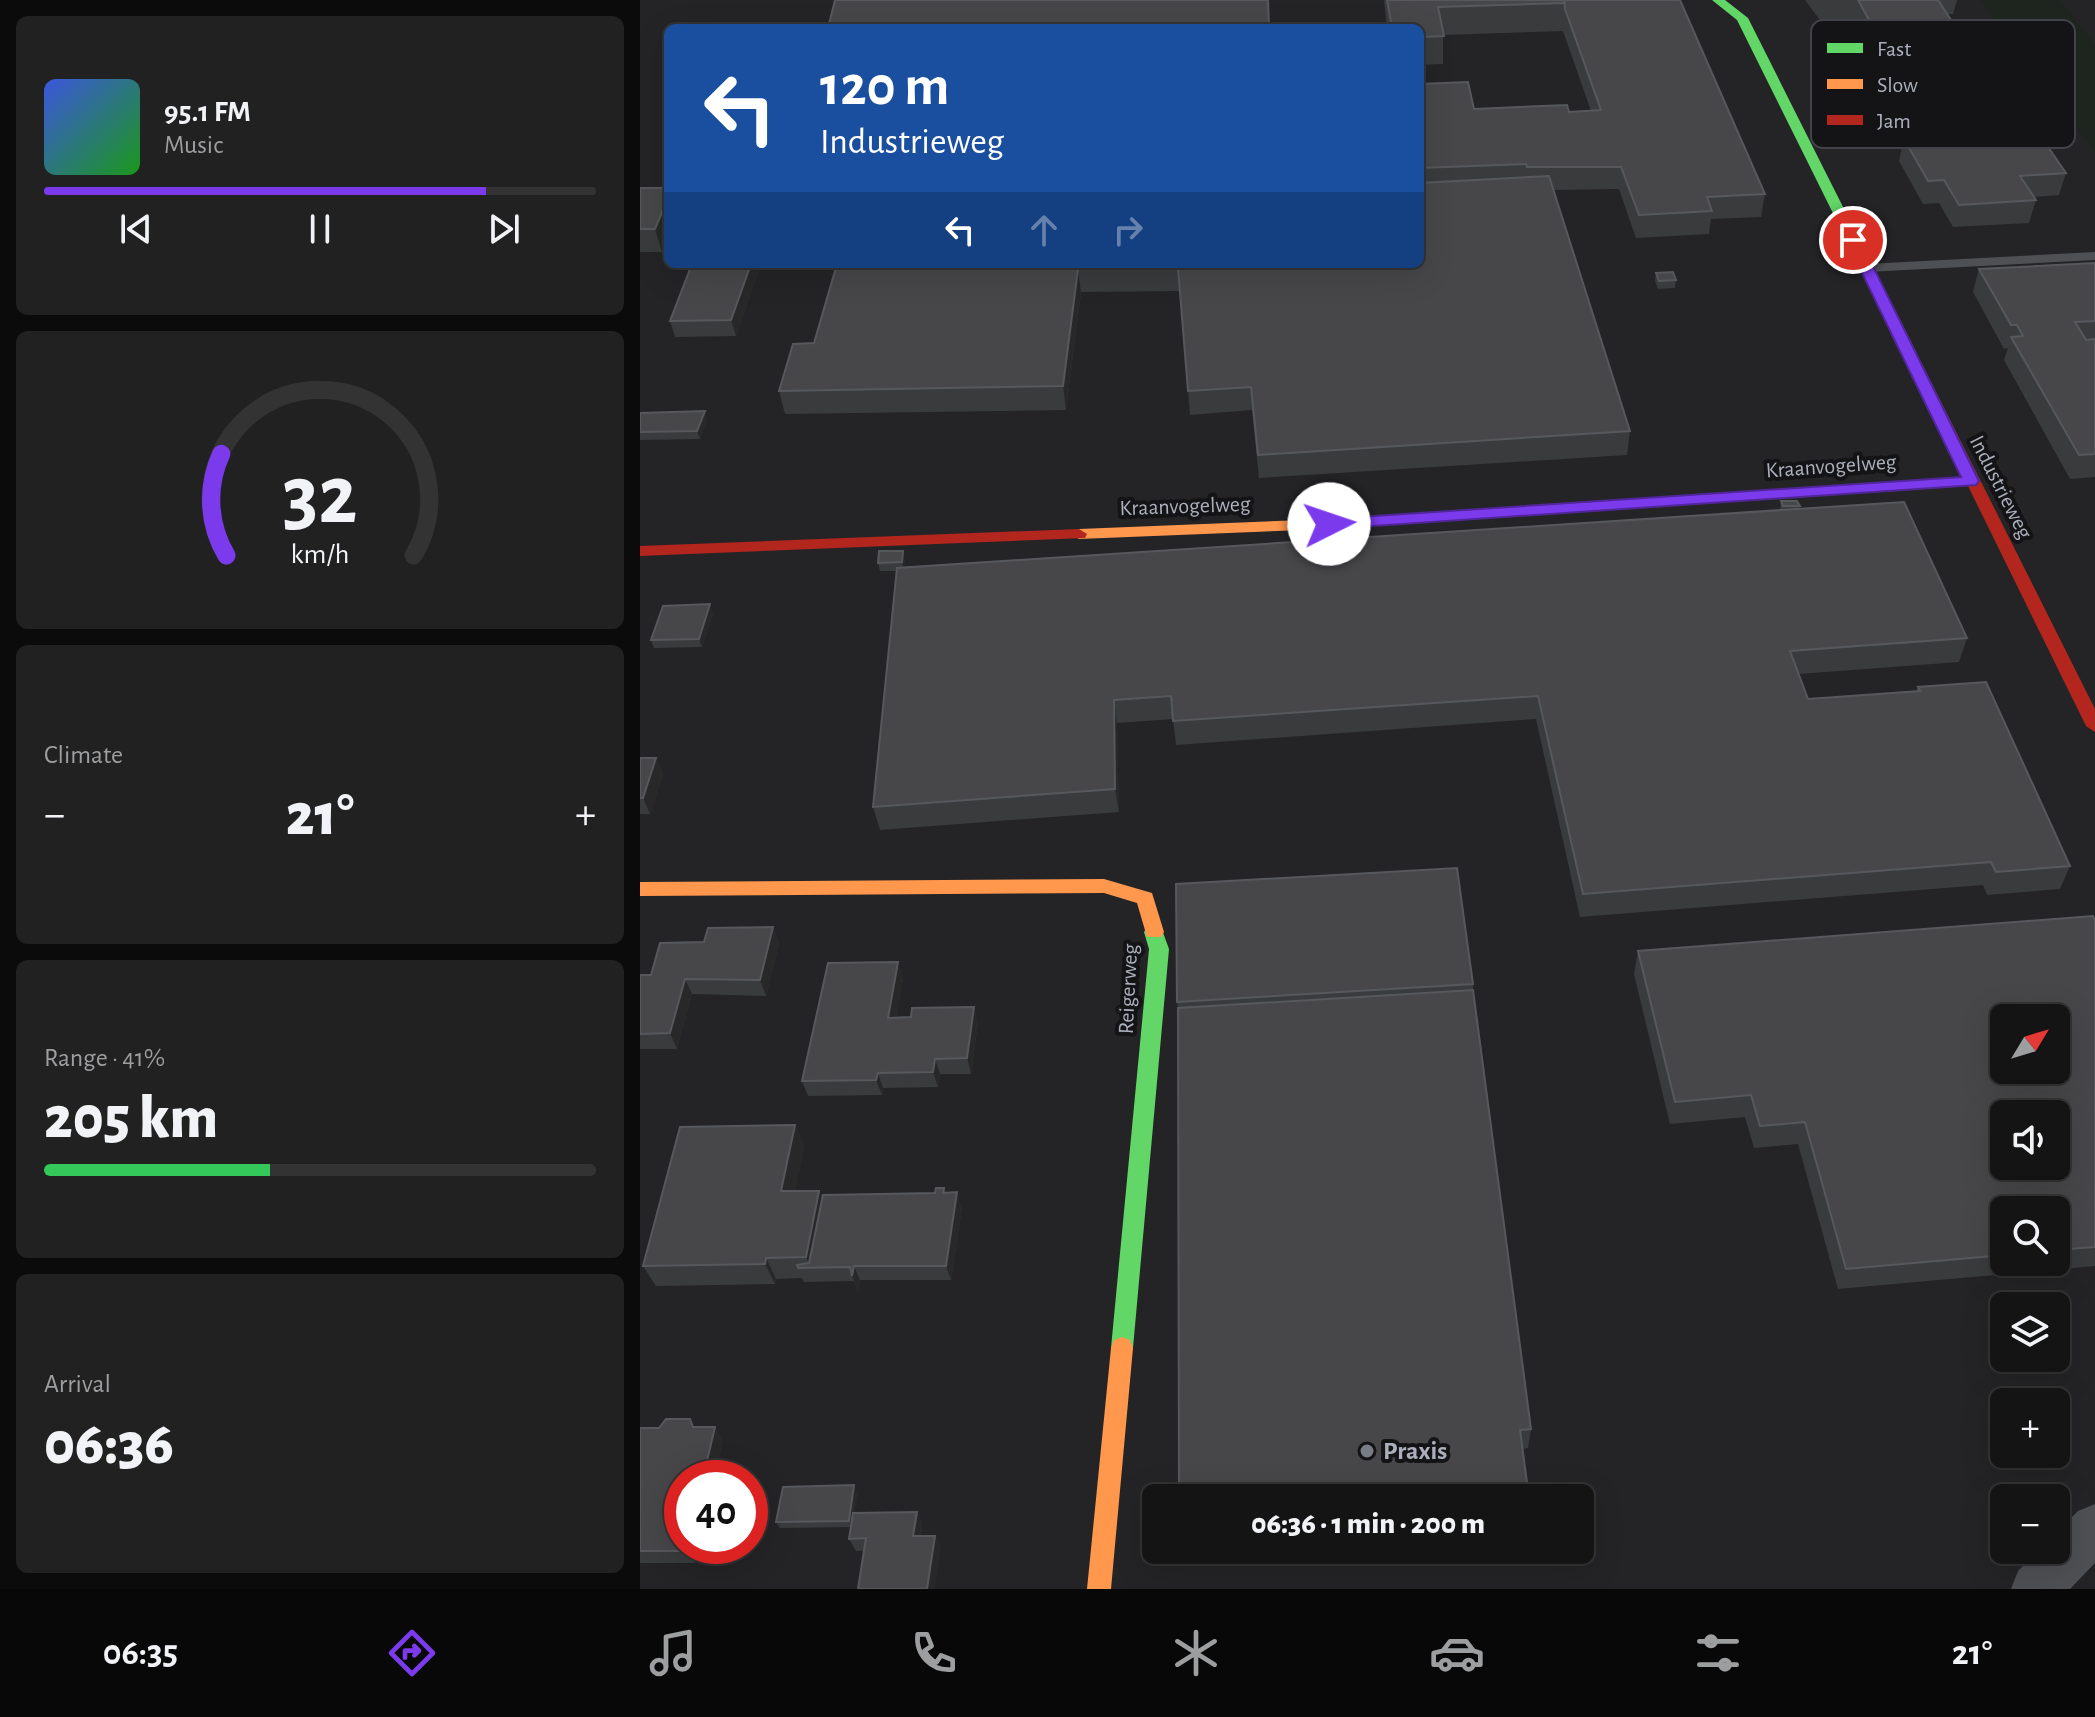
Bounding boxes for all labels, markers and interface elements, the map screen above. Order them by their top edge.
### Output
legend [1811,20,2075,148]
text: Fast [1877,38,1911,60]
icon: left [688,56,792,160]
text: 120 m [820,59,949,115]
text: Slow [1877,74,1918,96]
text: 95.1 FM [164,97,251,127]
text: Jam [1877,110,1911,132]
text: Industrieweg [820,124,1004,160]
text: Music [164,132,223,158]
pin [1819,206,1887,274]
icon: previous [114,207,158,251]
icon: pause [298,207,342,251]
icon: next [482,207,526,251]
icon: left [938,208,982,252]
icon: ahead [1022,208,1066,252]
icon: right [1106,208,1150,252]
icon: arrive [1831,218,1875,262]
street label: Industrieweg [1966,432,2036,542]
street label: Kraanvogelweg [1765,450,1897,482]
text: 32 [282,454,358,538]
position arrow [1287,482,1371,566]
street label: Kraanvogelweg [1119,493,1251,519]
text: km/h [291,540,349,569]
text: Climate [44,742,123,768]
text: 21° [286,786,354,846]
text: − [44,793,65,837]
text: + [575,793,596,837]
street label: Reigerweg [1115,943,1141,1035]
north arrow [1990,1004,2070,1084]
map controls [1990,1004,2070,1564]
text: Range · 41% [44,1045,165,1071]
text: 205 km [44,1089,218,1149]
button: sound [1990,1100,2070,1180]
button: search [1990,1196,2070,1276]
button: layers [1990,1292,2070,1372]
text: Arrival [44,1371,111,1397]
button: + [1990,1388,2070,1468]
text: 06:36 [44,1415,174,1475]
place label: Praxis [1383,1438,1447,1464]
marker: Praxis [1358,1442,1376,1460]
speed limit sign: 40 [664,1460,768,1564]
button: − [1990,1484,2070,1564]
text: 06:36 · 1 min · 200 m [1251,1509,1485,1539]
icon: directions [384,1625,440,1681]
icon: music [645,1625,701,1681]
icon: phone [906,1625,962,1681]
icon: climate [1168,1625,1224,1681]
icon: car [1429,1625,1485,1681]
icon: filters [1690,1625,1746,1681]
text: 06:35 [103,1635,178,1671]
text: 21° [1952,1635,1992,1671]

